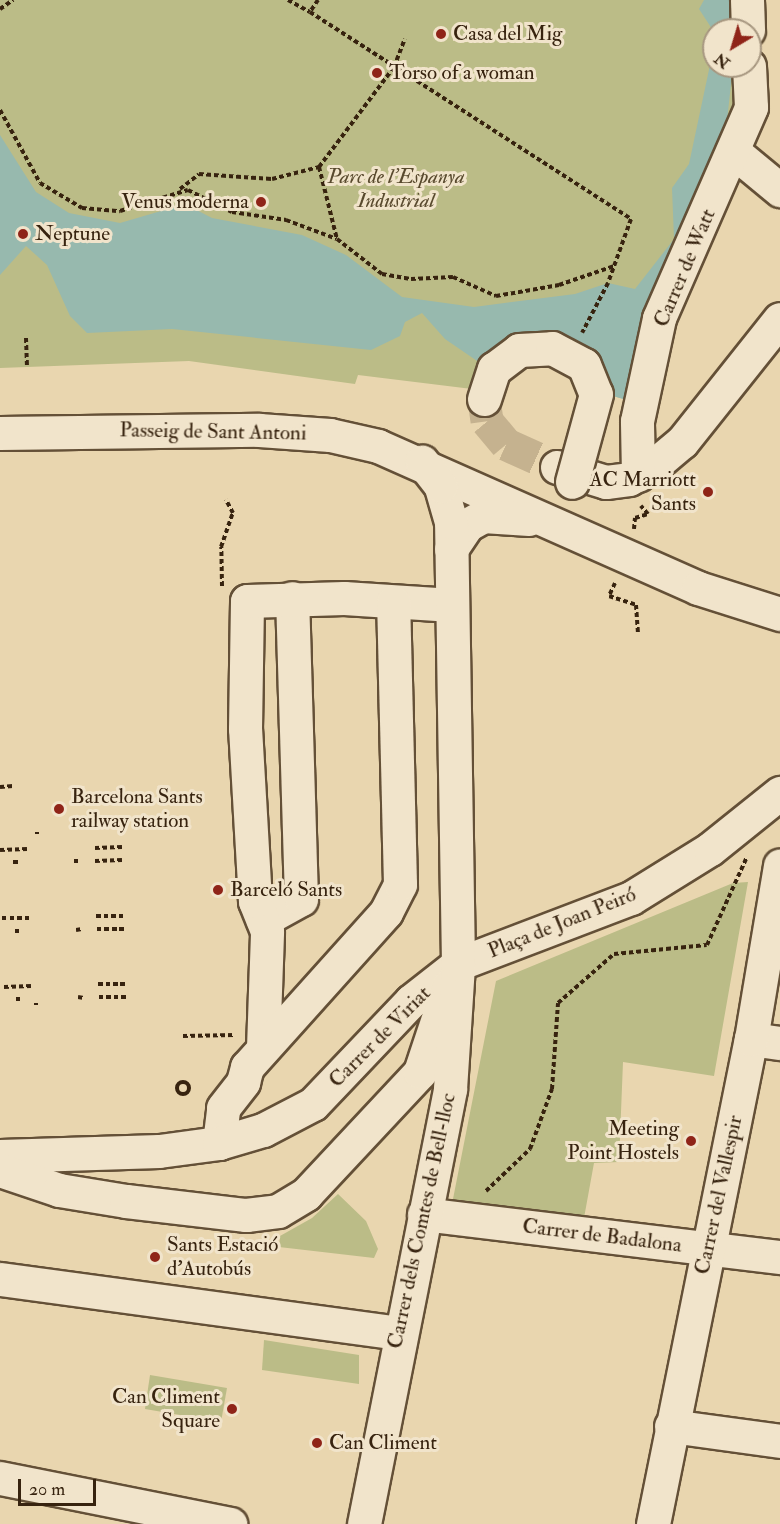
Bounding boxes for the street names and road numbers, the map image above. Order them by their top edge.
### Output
street label: Carrer de Watt [649,205,721,331]
street label: Passeig de Sant Antoni [119,418,307,446]
street label: Plaça de Joan Peiró [484,882,640,964]
street label: Carrer de Viriat [324,981,436,1093]
street label: Carrer dels Comtes de Bell-lloc [383,1091,461,1351]
street label: Carrer del Vallespir [690,1113,748,1277]
street label: Carrer de Badalona [521,1214,683,1258]

